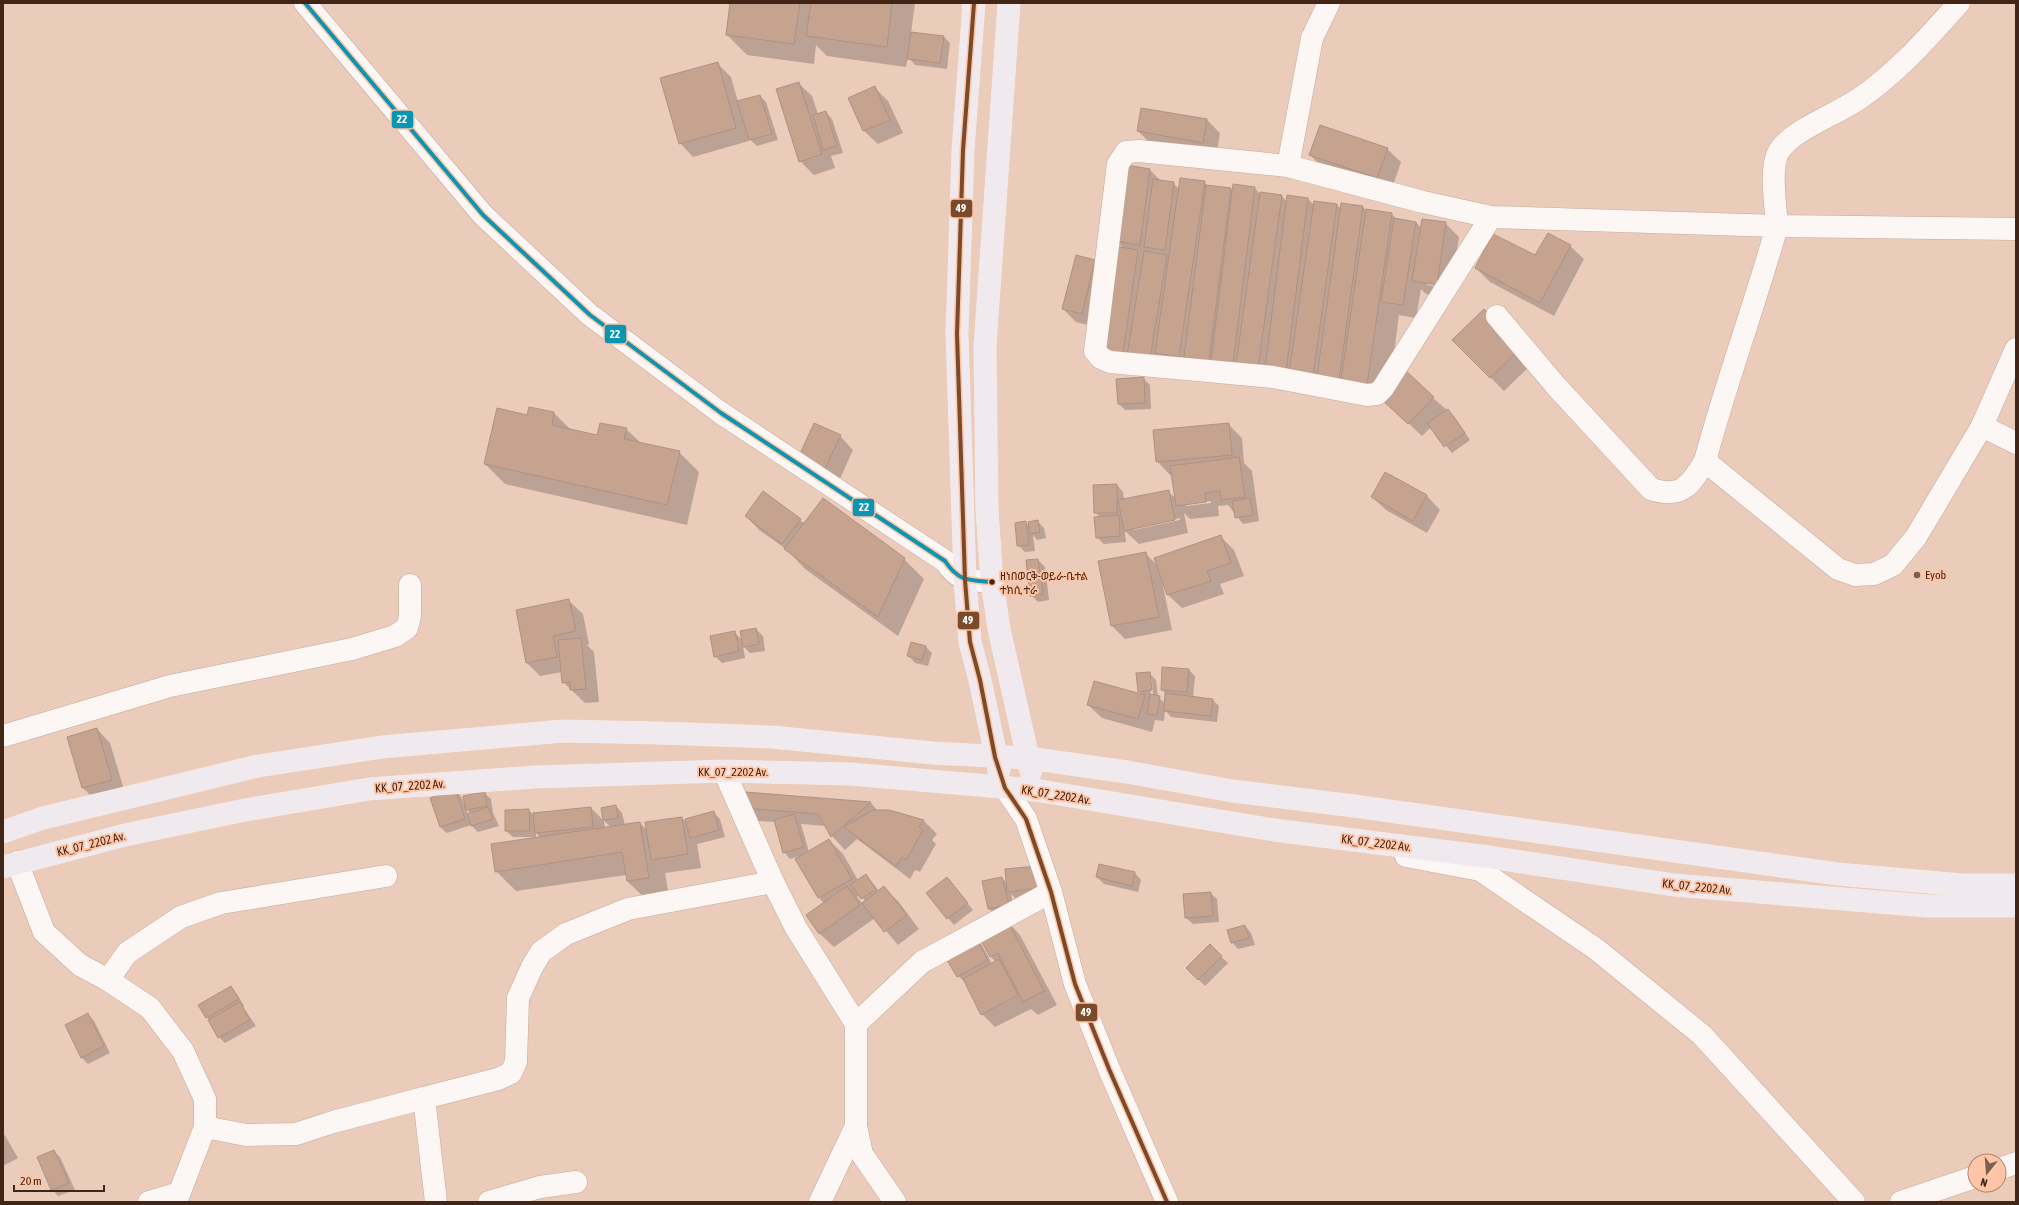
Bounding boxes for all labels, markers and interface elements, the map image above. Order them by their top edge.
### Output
line badge: 22 [391,110,414,129]
text: 22 [397,113,407,125]
line badge: 49 [950,199,973,218]
text: 49 [955,202,966,214]
line badge: 22 [604,324,627,344]
text: 22 [610,328,620,340]
line badge: 22 [852,498,875,517]
text: 22 [859,501,869,513]
place label: Eyob [1925,568,1947,582]
place label: ዘነበወርቅ-ወይራ-ቤተል ተክሲ ተራ [1000,570,1089,596]
marker: Eyob [1912,570,1922,580]
marker: ዘነበወርቅ-ወይራ-ቤተል ተክሲ ተራ [987,577,997,587]
line badge: 49 [957,611,980,630]
text: 49 [962,614,973,626]
street label: KK_07_2202 Av. [698,765,768,779]
street label: KK_07_2202 Av. [375,777,445,795]
street label: KK_07_2202 Av. [1020,783,1092,807]
street label: KK_07_2202 Av. [55,829,127,859]
street label: KK_07_2202 Av. [1340,832,1412,854]
street label: KK_07_2202 Av. [1661,876,1733,898]
line badge: 49 [1075,1003,1098,1022]
text: 49 [1080,1006,1091,1018]
north arrow [1967,1153,2007,1193]
scale bar [14,1167,104,1193]
text: 20 m [20,1174,42,1188]
text: N [1979,1176,1989,1189]

